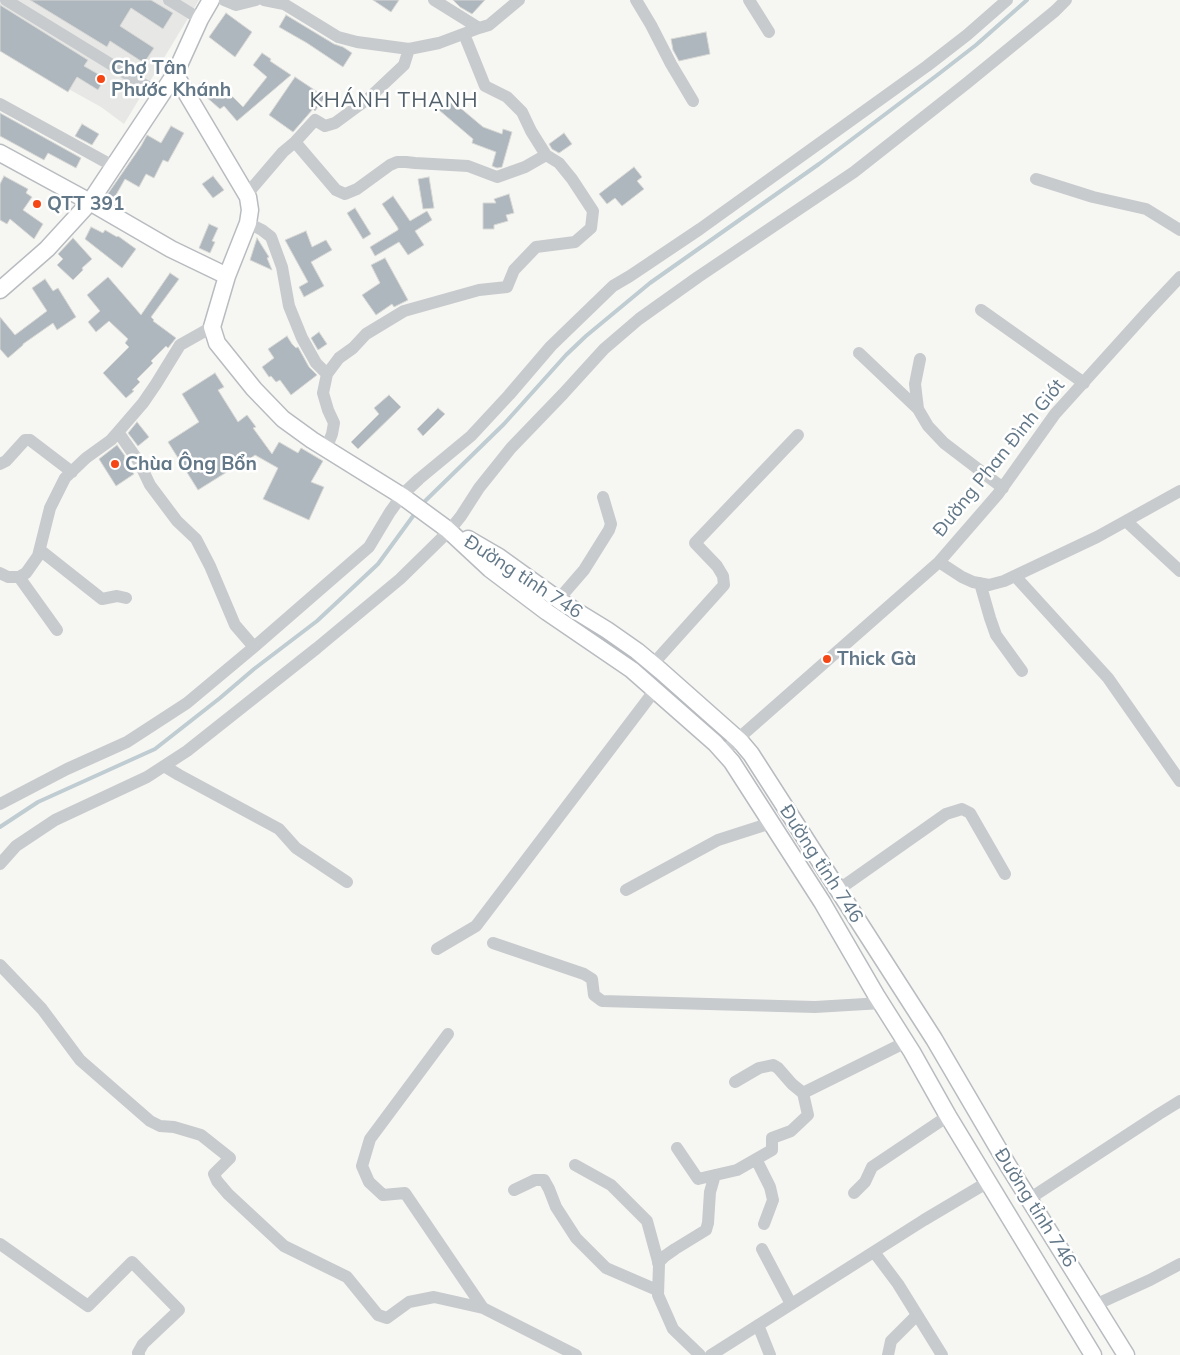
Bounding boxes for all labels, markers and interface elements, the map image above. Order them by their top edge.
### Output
place label: Chợ Tân Phước Khánh [111,57,231,101]
marker: Chợ Tân Phước Khánh [95,73,107,85]
district label: KHÁNH THẠNH [308,88,480,114]
place label: QTT 391 [47,193,124,215]
marker: QTT 391 [31,198,43,210]
street label: Đường Phan Đình Giót [928,375,1070,541]
place label: Chùa Ông Bổn [125,453,257,475]
marker: Chùa Ông Bổn [109,458,121,470]
street label: Đường tỉnh 746 [460,530,586,624]
place label: Thick Gà [837,648,916,670]
marker: Thick Gà [821,653,833,665]
street label: Đường tỉnh 746 [774,801,868,927]
street label: Đường tỉnh 746 [989,1144,1081,1272]

